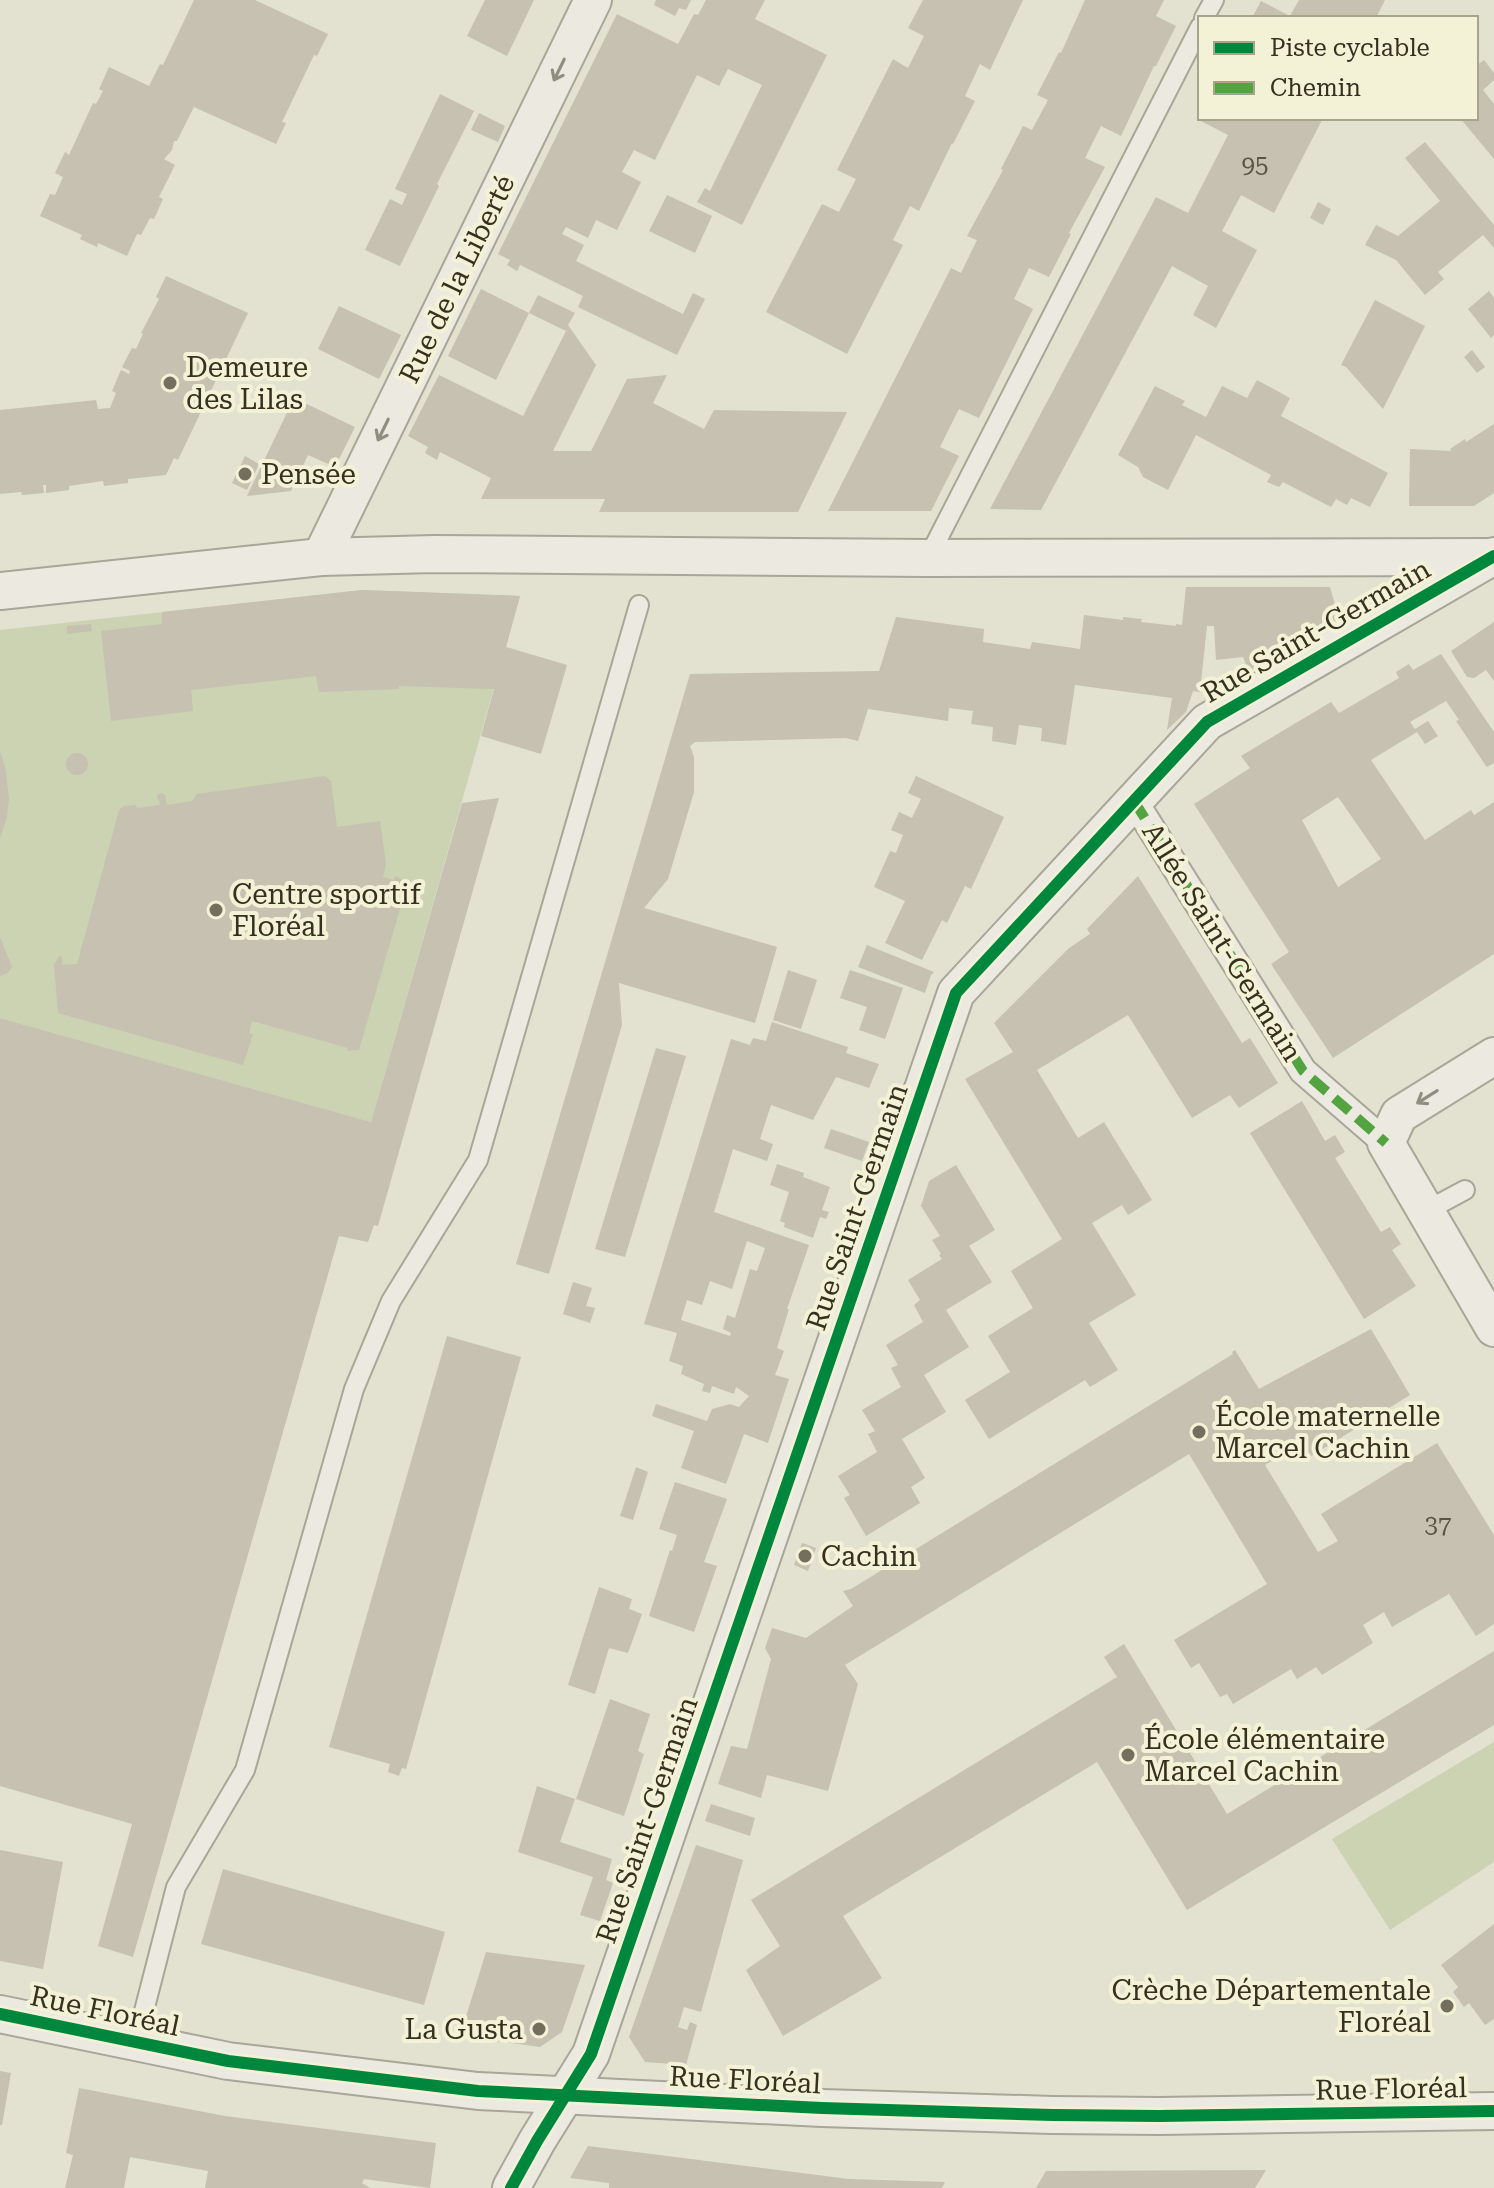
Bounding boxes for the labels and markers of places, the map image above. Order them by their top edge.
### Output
place label: Demeure des Lilas [186,351,308,416]
marker: Demeure des Lilas [161,374,179,392]
place label: Pensée [261,458,356,491]
marker: Pensée [236,465,254,483]
place label: Centre sportif Floréal [232,878,422,943]
marker: Centre sportif Floréal [207,901,225,919]
place label: École maternelle Marcel Cachin [1215,1399,1440,1465]
marker: École maternelle Marcel Cachin [1190,1423,1208,1441]
place label: Cachin [821,1540,917,1573]
marker: Cachin [796,1547,814,1565]
place label: École élémentaire Marcel Cachin [1144,1722,1385,1788]
marker: École élémentaire Marcel Cachin [1119,1746,1137,1764]
place label: Crèche Départementale Floréal [1112,1974,1431,2039]
marker: Crèche Départementale Floréal [1438,1997,1456,2015]
place label: La Gusta [404,2013,523,2046]
marker: La Gusta [530,2020,548,2038]

